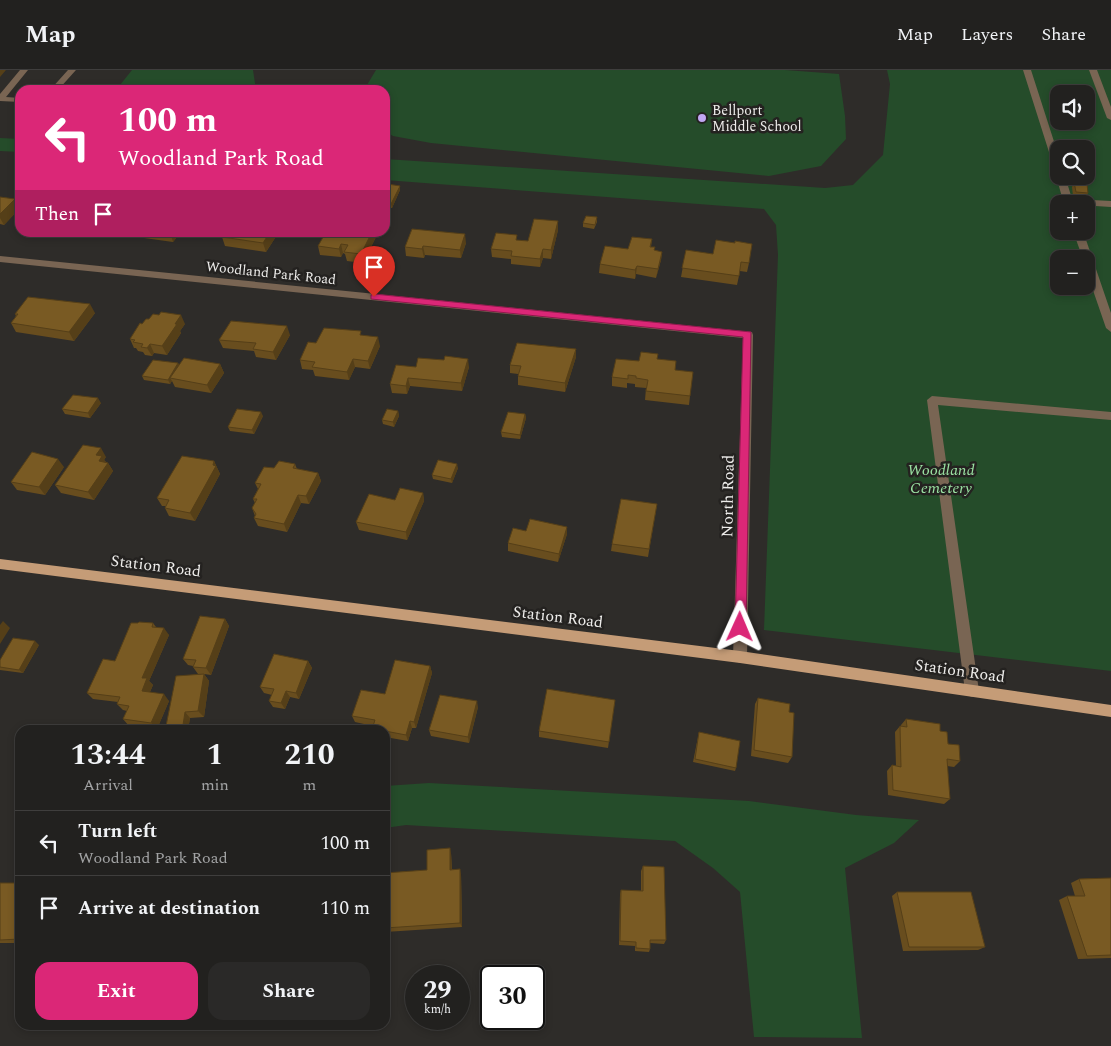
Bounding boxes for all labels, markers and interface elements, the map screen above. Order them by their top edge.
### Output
text: Map [25,17,75,53]
text: Map [897,21,933,48]
text: Layers [961,21,1013,48]
text: Share [1041,21,1086,48]
map controls [1050,85,1095,295]
button: sound [1050,85,1095,130]
text: 100 m [118,94,217,147]
place label: Bellport Middle School [712,100,802,137]
icon: left [35,105,100,170]
marker: Bellport Middle School [696,112,708,124]
button: search [1050,140,1095,185]
text: Woodland Park Road [118,142,324,175]
button: + [1050,195,1095,240]
text: Then [35,200,79,229]
icon: arrive [89,200,117,228]
pin [353,246,395,297]
button: − [1050,250,1095,295]
icon: arrive [360,253,388,281]
street label: Woodland Park Road [205,256,337,290]
street label: North Road [715,454,741,538]
park label: Woodland Cemetery [907,458,975,500]
street label: Station Road [109,549,203,583]
street label: Station Road [511,600,605,634]
position arrow [713,600,765,652]
street label: Station Road [913,653,1007,689]
text: 13:44 [70,732,146,778]
text: 1 [206,732,223,778]
text: 210 [284,732,335,778]
text: Arrival [83,773,133,797]
text: min [201,773,229,797]
text: m [303,773,316,797]
text: Turn left [78,817,157,846]
icon: left [35,829,63,857]
text: 100 m [320,829,370,858]
text: Woodland Park Road [78,846,228,870]
icon: arrive [35,894,63,922]
text: Arrive at destination [78,894,260,923]
text: 110 m [320,894,370,923]
button: Exit [35,962,198,1020]
button: Share [208,962,370,1020]
speed limit sign: 30 [480,965,545,1030]
text: 29 [423,972,452,1010]
text: km/h [424,1000,451,1019]

